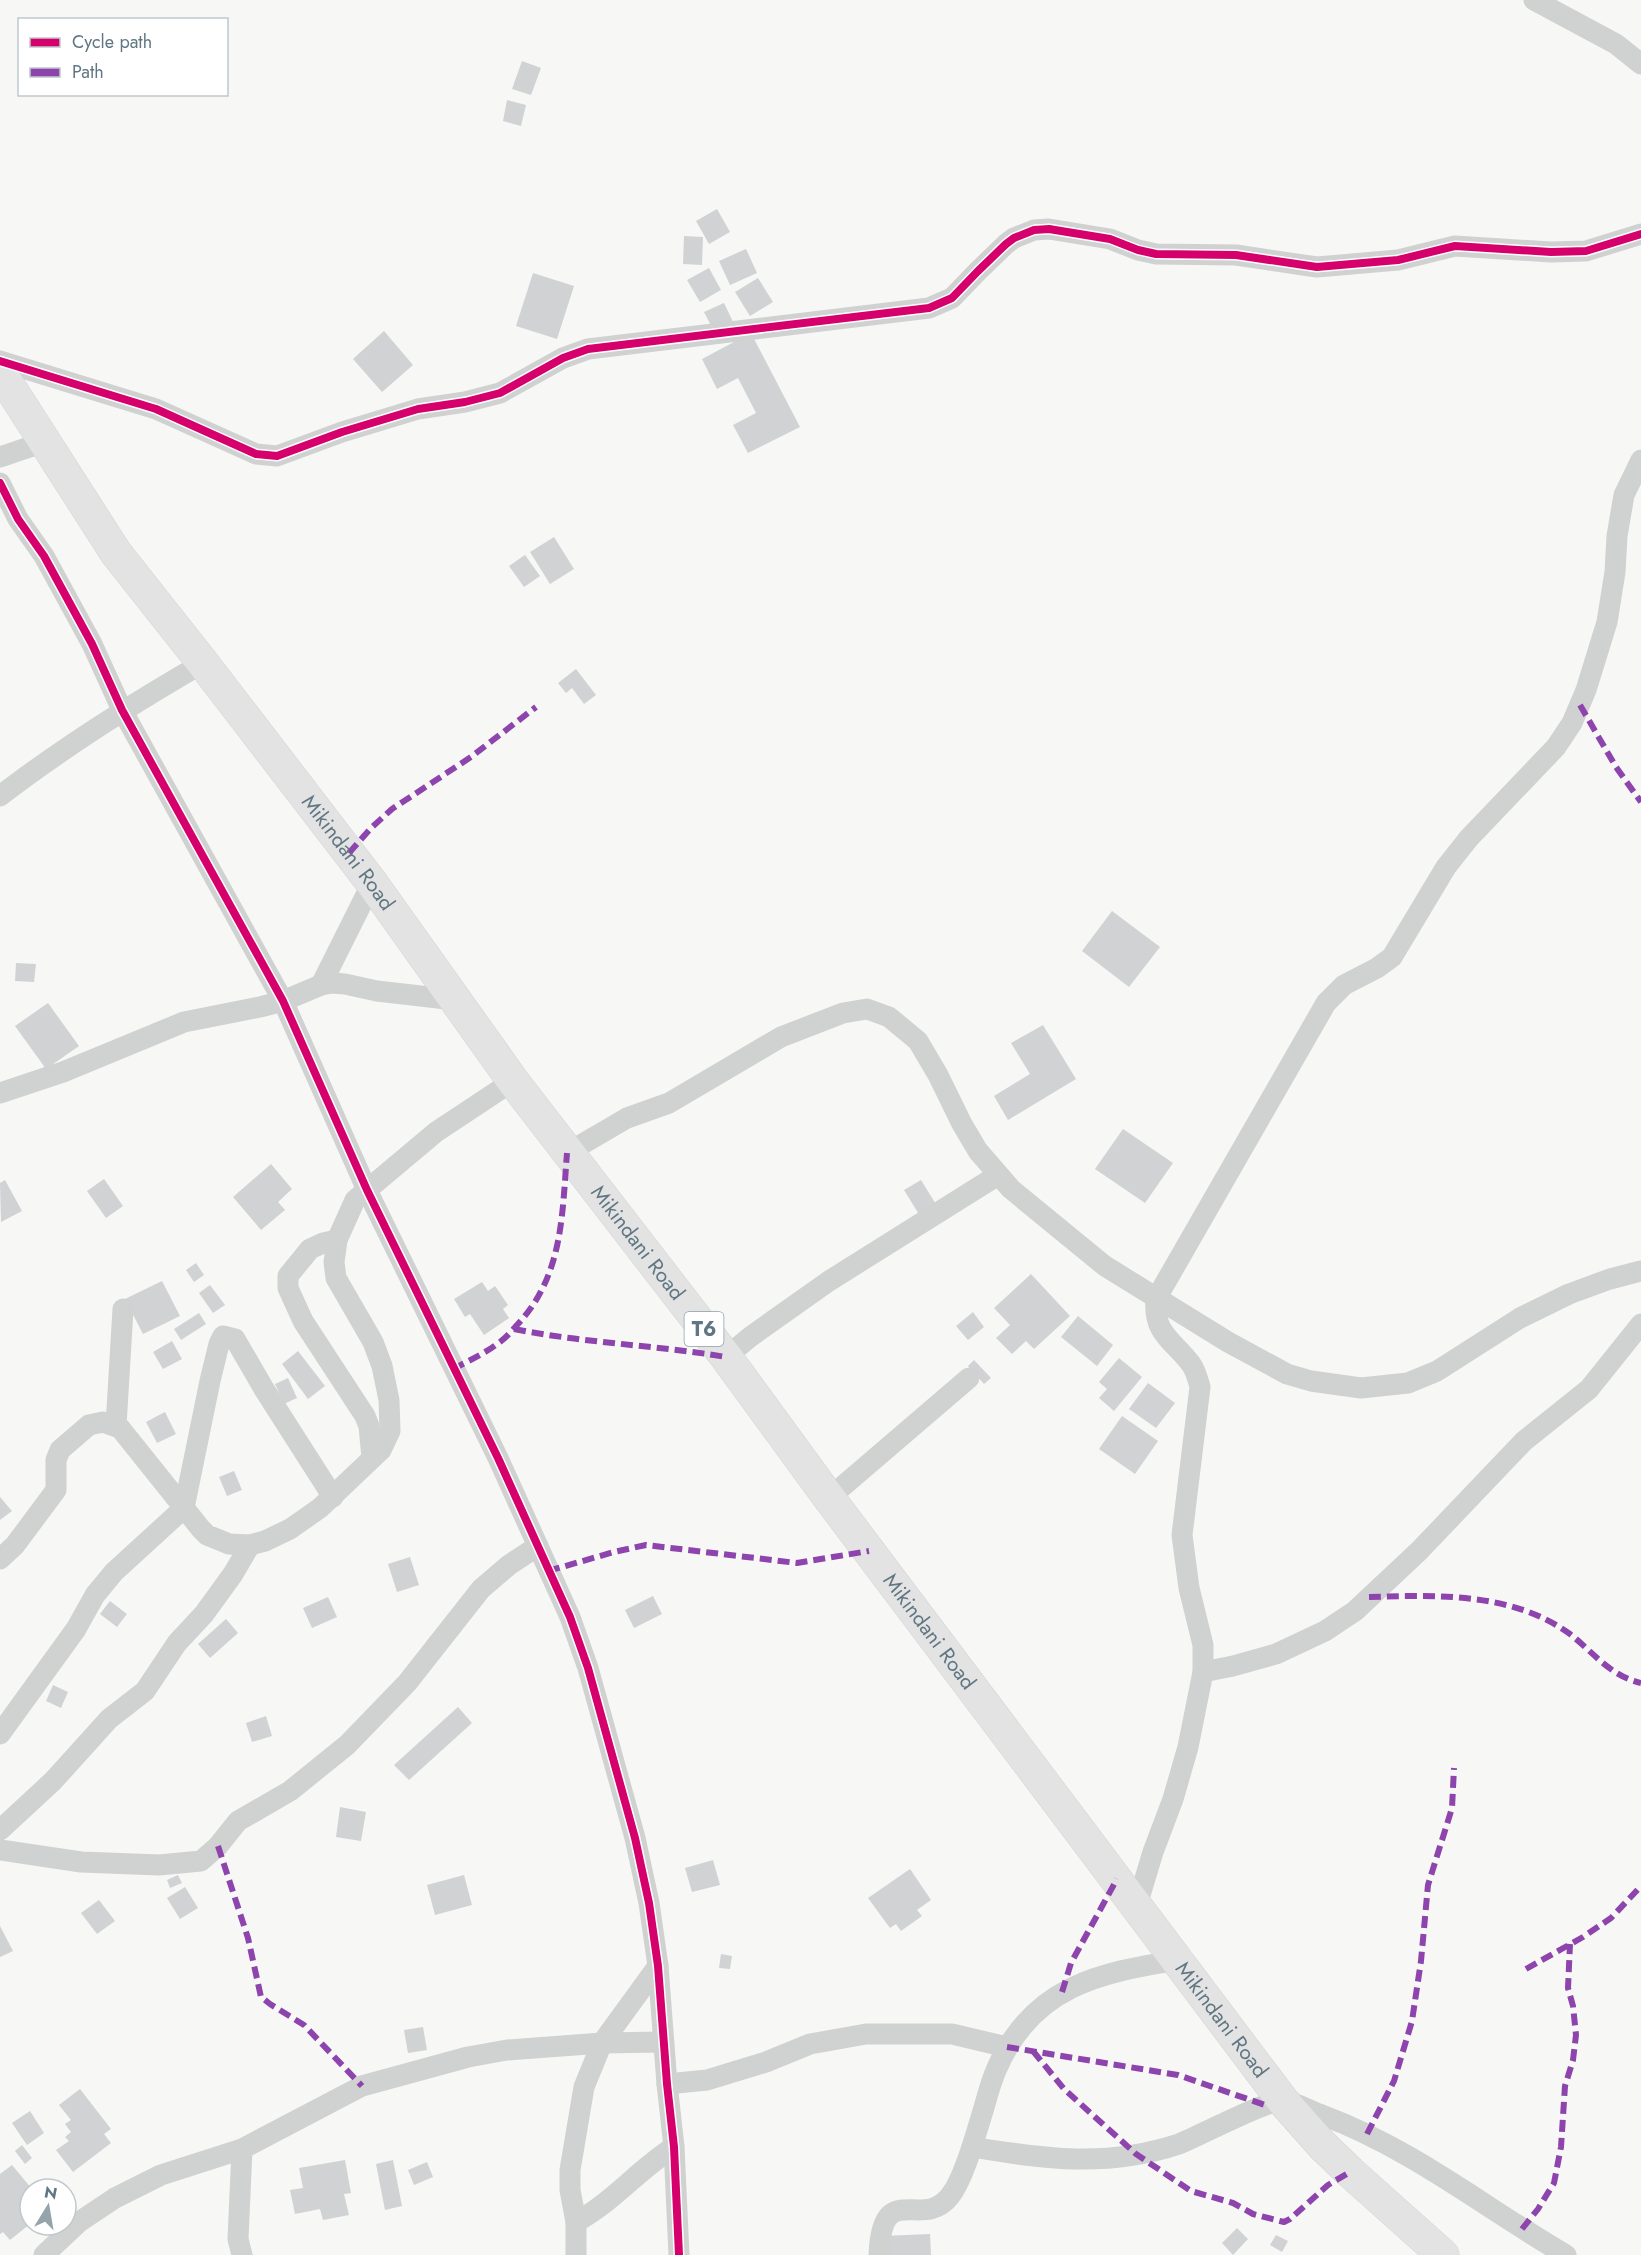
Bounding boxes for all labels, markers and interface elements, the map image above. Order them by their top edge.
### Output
legend [18,18,228,96]
text: Cycle path [72,29,152,55]
text: Path [72,59,104,85]
street label: Mikindani Road [294,788,402,917]
street label: Mikindani Road [584,1179,692,1307]
road number: T6 [684,1312,724,1346]
street label: Mikindani Road [876,1567,983,1696]
street label: Mikindani Road [1168,1955,1275,2084]
north arrow [18,2177,78,2237]
text: N [42,2180,59,2205]

